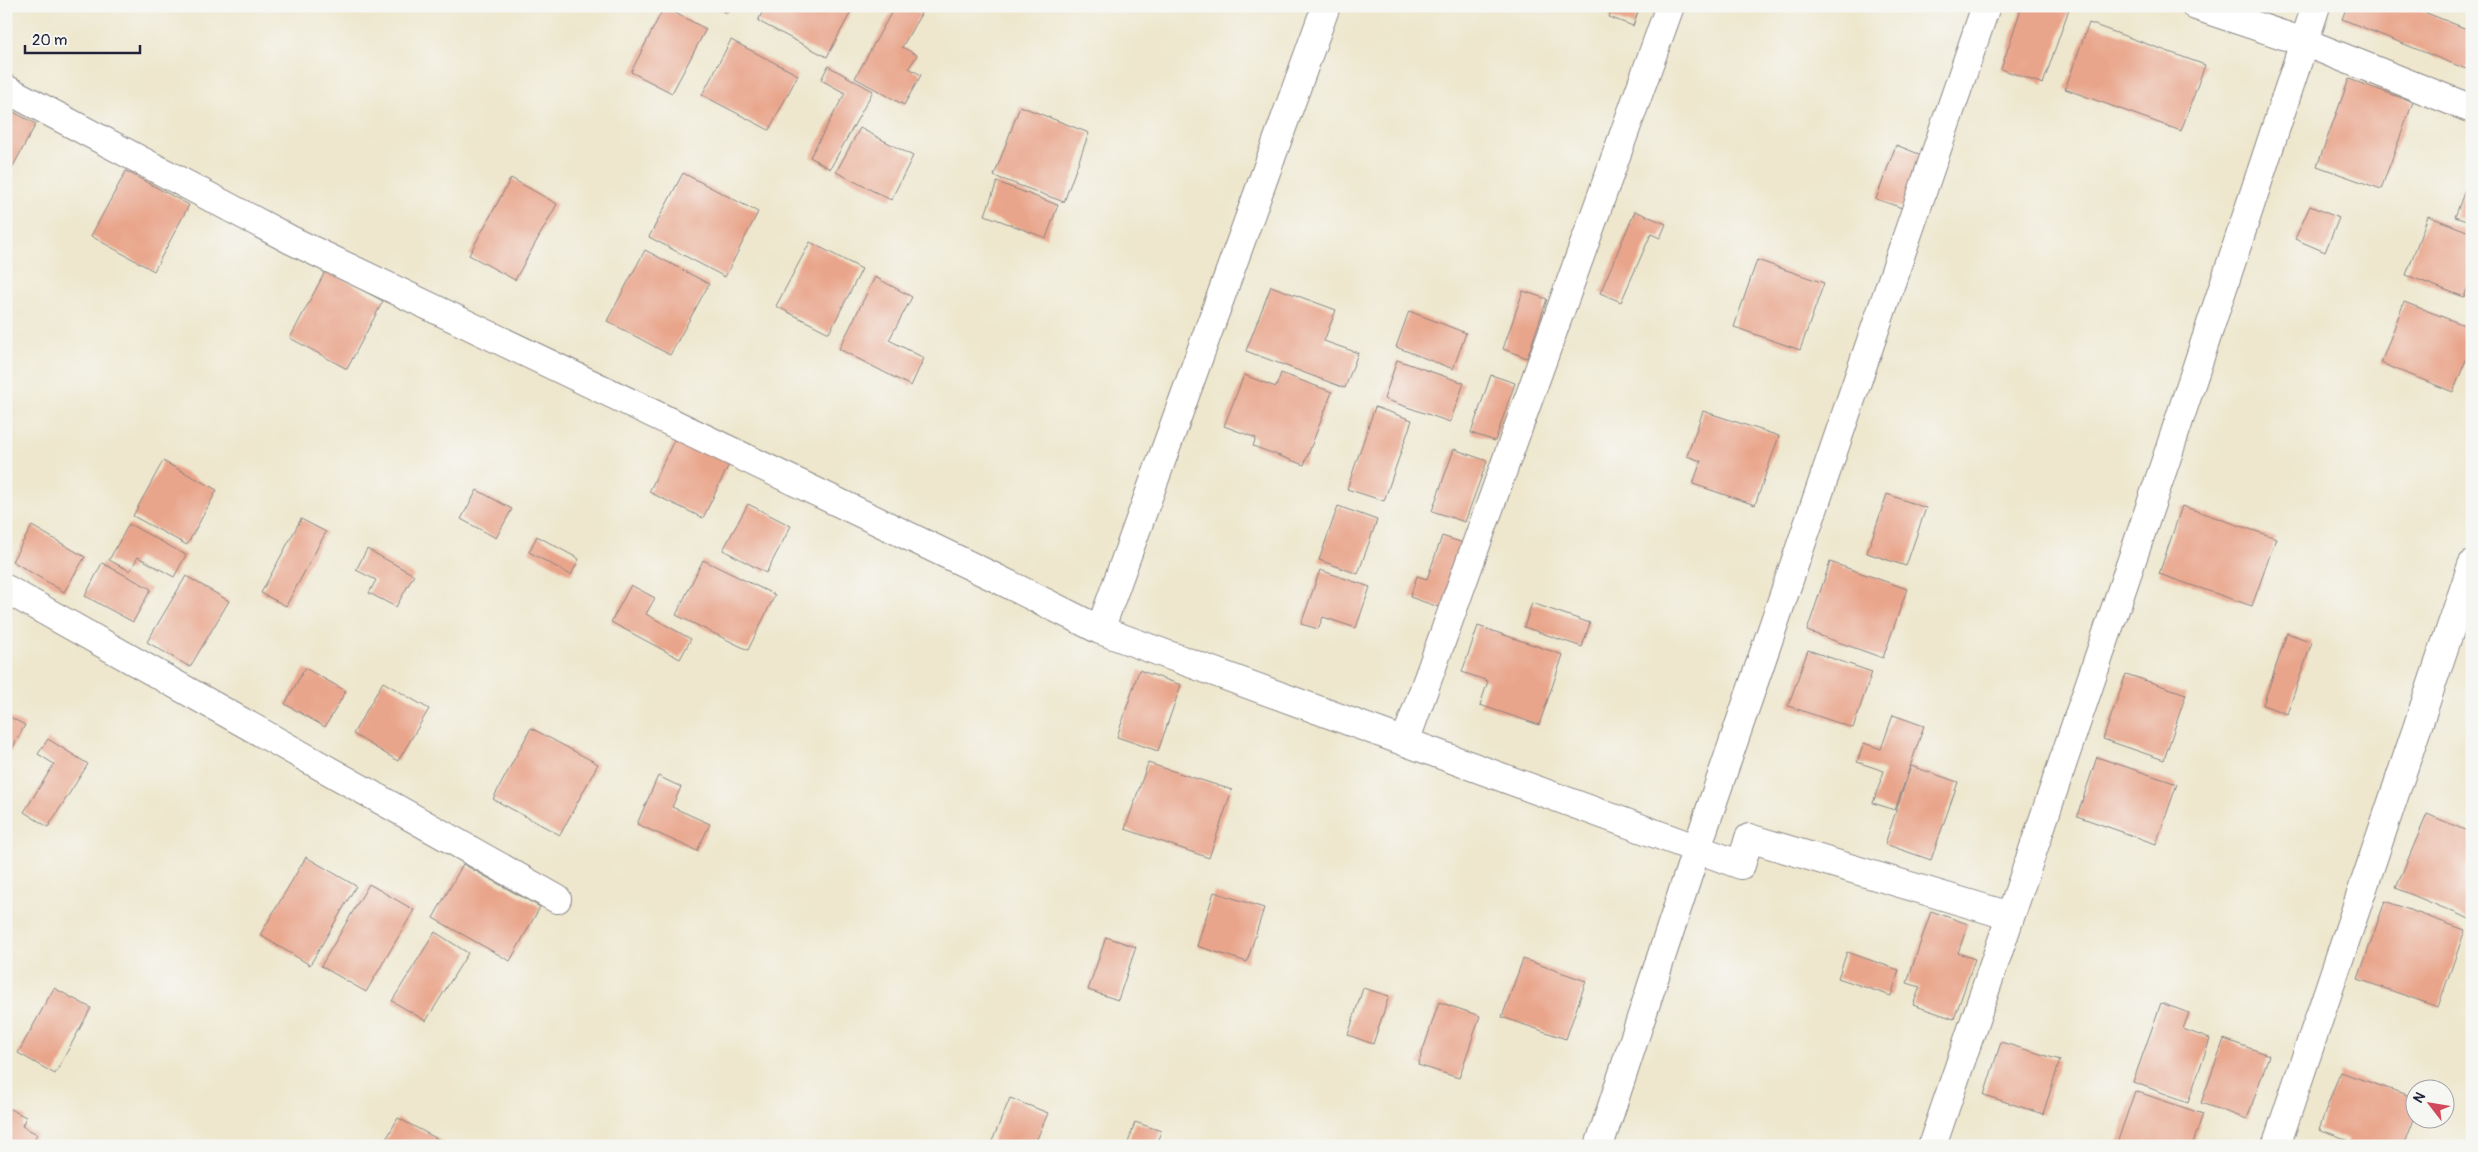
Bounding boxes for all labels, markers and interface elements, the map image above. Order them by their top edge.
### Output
scale bar [25,22,140,54]
text: 20 m [32,31,67,50]
north arrow [2406,1080,2456,1130]
text: N [2410,1089,2429,1106]

